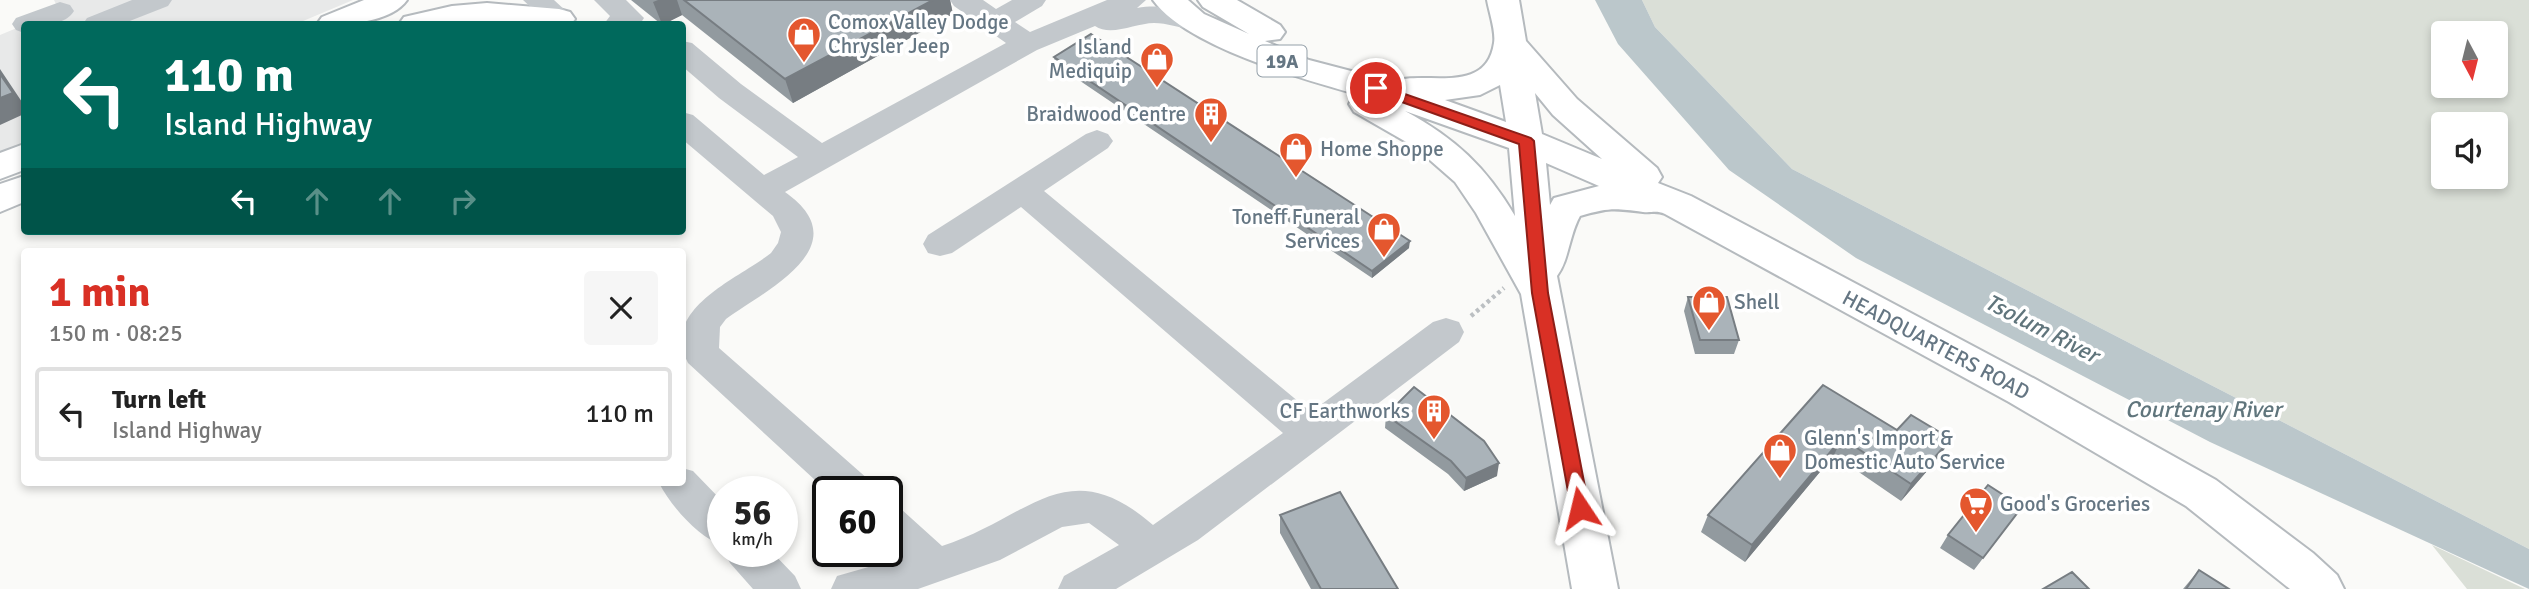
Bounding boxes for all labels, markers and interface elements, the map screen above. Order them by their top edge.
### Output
place label: Comox Valley Dodge Chrysler Jeep [828,9,1009,59]
shop icon: Comox Valley Dodge Chrysler Jeep [785,15,823,64]
north arrow [2431,21,2508,98]
map controls [2431,21,2508,189]
place label: Island Mediquip [1048,34,1132,84]
shop icon: Island Mediquip [1138,40,1176,89]
text: 110 m [164,45,294,105]
road number: 19A [1258,45,1306,76]
icon: left [49,49,140,140]
pin [1346,58,1406,118]
icon: arrive [1357,69,1395,107]
building icon: Braidwood Centre [1192,95,1230,144]
place label: Braidwood Centre [1026,101,1186,127]
text: Island Highway [164,105,372,144]
button: sound [2431,112,2508,189]
shop icon: Home Shoppe [1277,130,1315,179]
place label: Home Shoppe [1320,136,1444,162]
icon: left [225,182,263,220]
icon: ahead [298,182,336,220]
icon: ahead [371,182,409,220]
icon: right [444,182,482,220]
place label: Toneff Funeral Services [1232,204,1360,254]
shop icon: Toneff Funeral Services [1365,210,1403,259]
text: 1 min [49,267,150,318]
button: close [584,271,658,345]
shop icon: Shell [1690,283,1728,332]
street label: HEADQUARTERS ROAD [1838,285,2034,405]
water label: Tsolum River [1980,287,2107,371]
place label: Shell [1734,289,1780,315]
text: 150 m · 08:25 [49,319,183,348]
text: Turn left [112,384,206,416]
building icon: CF Earthworks [1415,392,1453,441]
icon: left [53,395,91,433]
water label: Courtenay River [2125,395,2285,424]
text: 110 m [585,398,654,430]
place label: CF Earthworks [1279,398,1410,424]
text: Island Highway [112,416,262,445]
place label: Glenn's Import & Domestic Auto Service [1804,425,2005,475]
shop icon: Glenn's Import & Domestic Auto Service [1761,431,1799,480]
position arrow [1543,471,1617,545]
speed limit sign: 60 [812,476,903,567]
supermarket icon: Good's Groceries [1957,485,1995,534]
text: 56 [734,491,771,534]
place label: Good's Groceries [2000,491,2150,517]
text: km/h [732,528,773,550]

